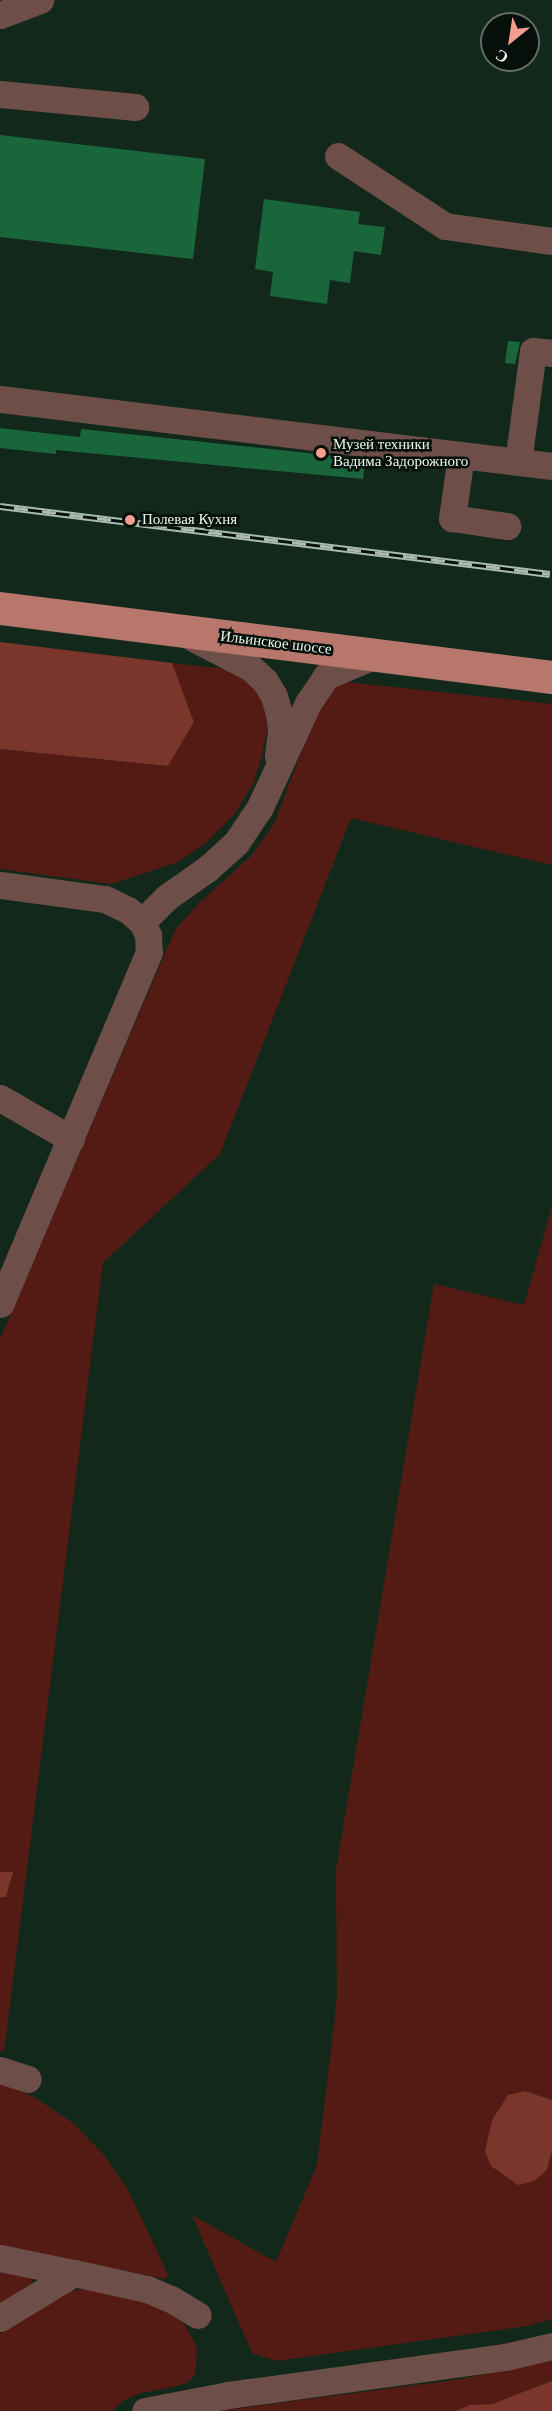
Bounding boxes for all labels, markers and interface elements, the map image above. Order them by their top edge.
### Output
north arrow [480,12,540,72]
text: С [492,46,511,67]
place label: Музей техники Вадима Задорожного [333,435,468,470]
marker: Музей техники Вадима Задорожного [314,446,328,460]
place label: Полевая Кухня [142,511,237,529]
marker: Полевая Кухня [123,513,137,527]
street label: Ильинское шоссе [219,627,333,659]

